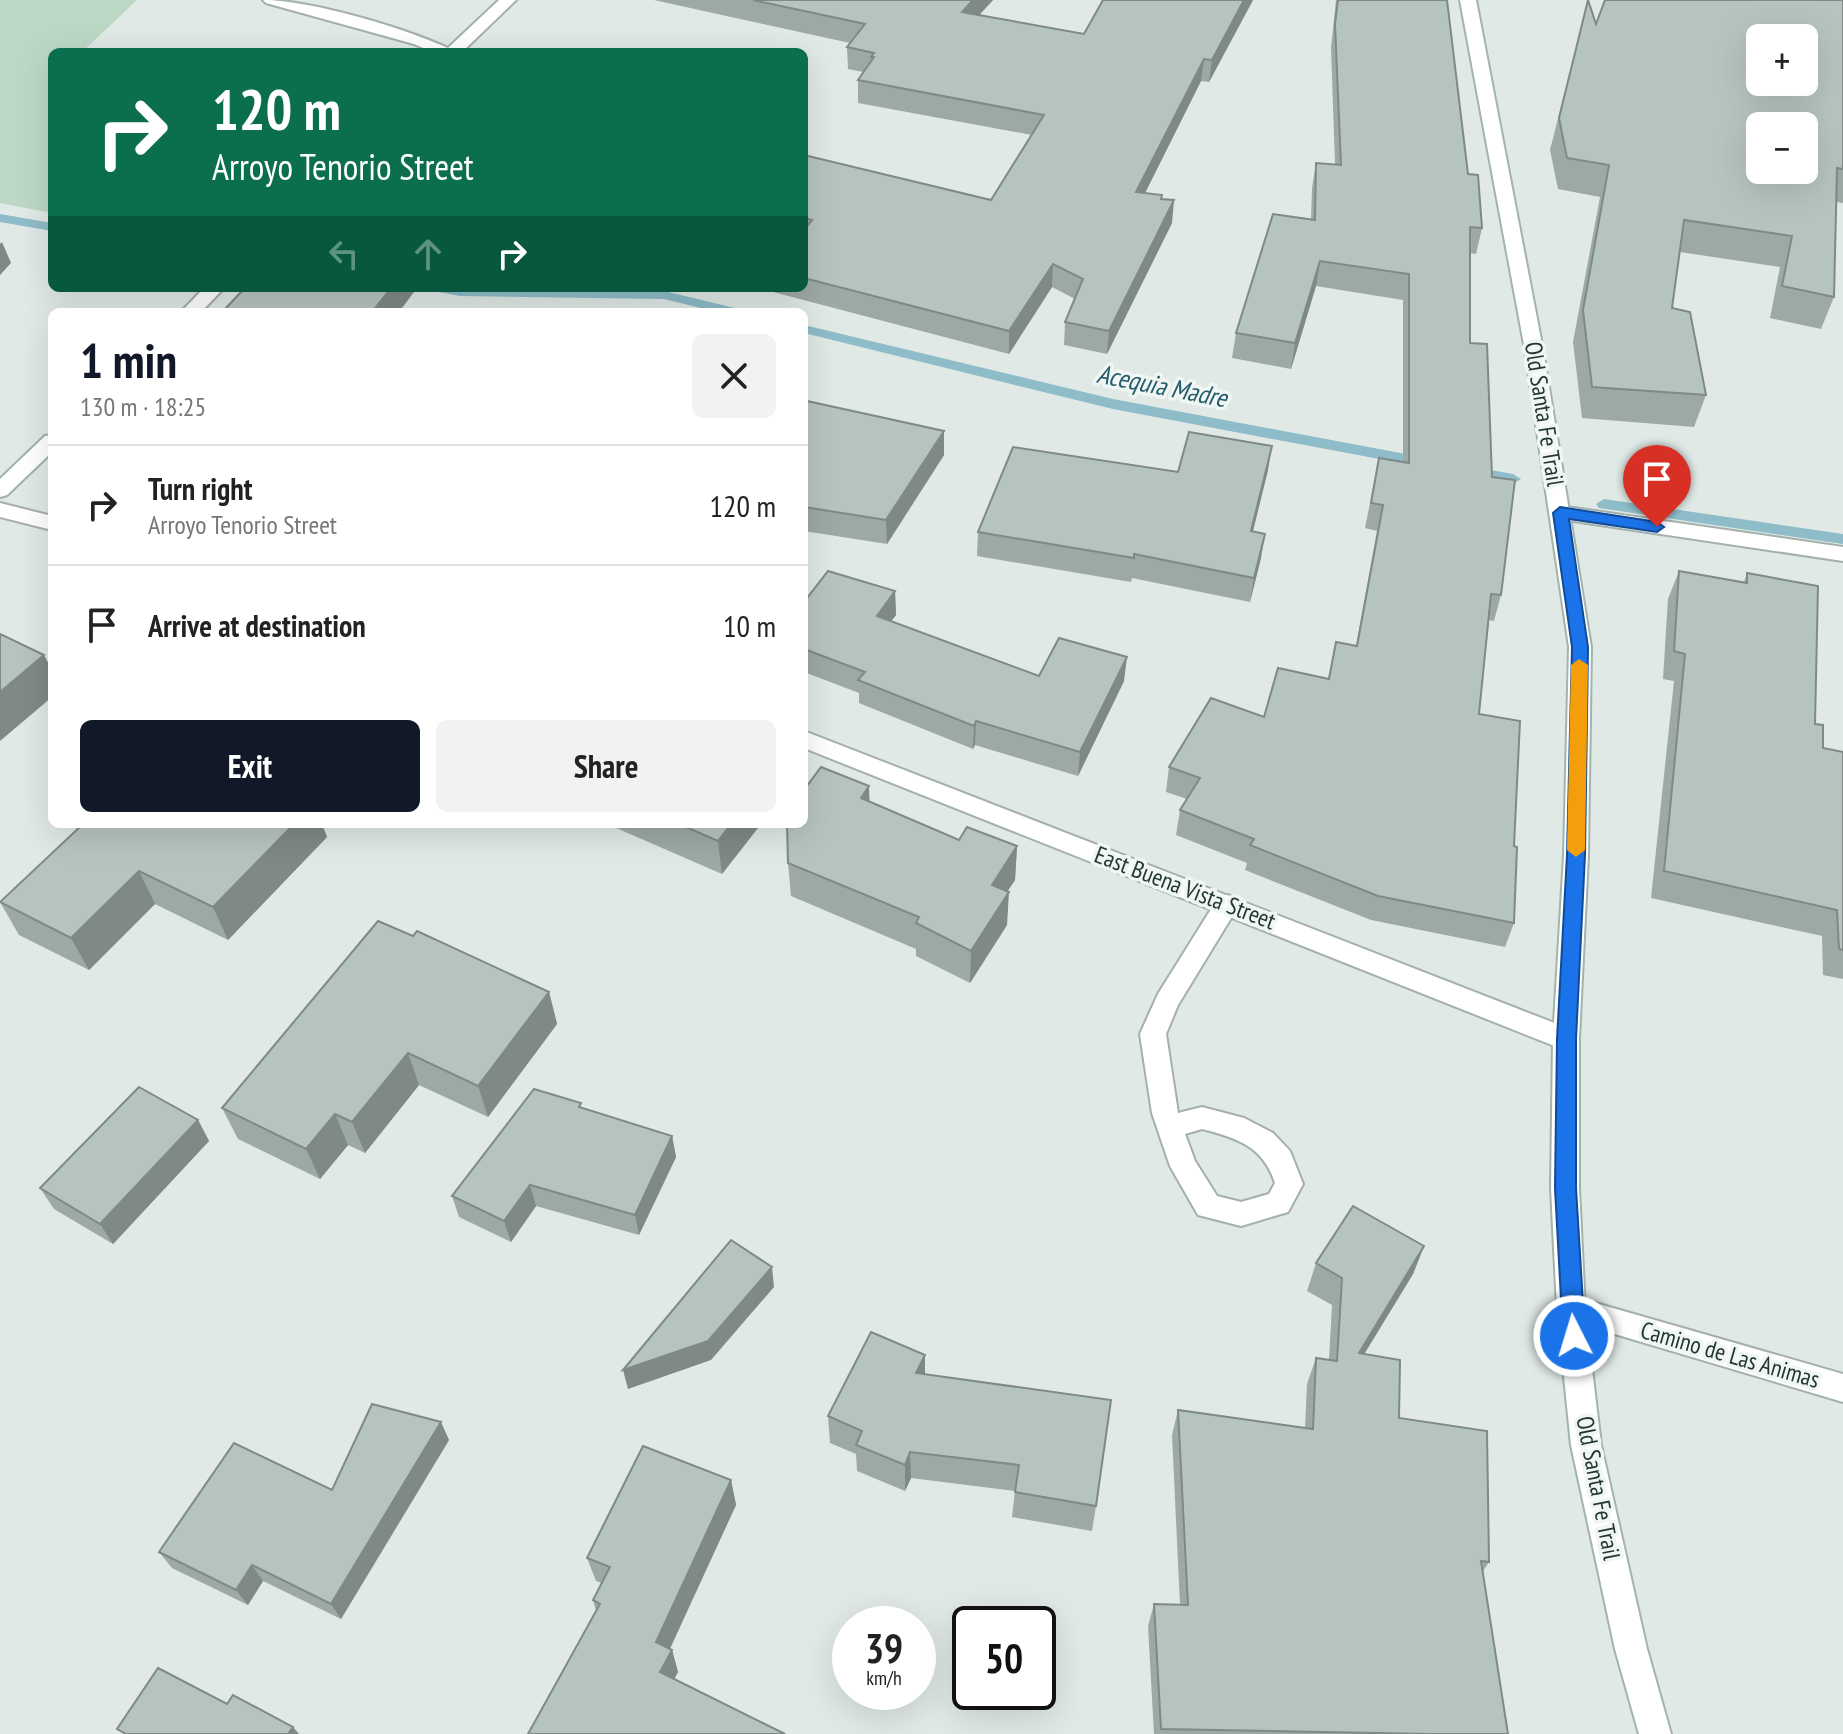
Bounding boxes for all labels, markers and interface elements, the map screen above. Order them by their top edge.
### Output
map controls [1746,24,1818,184]
button: + [1746,24,1818,96]
text: 120 m [212,73,341,145]
icon: right [80,80,184,184]
button: − [1746,112,1818,184]
text: Arroyo Tenorio Street [212,143,474,190]
icon: left [322,232,366,276]
icon: ahead [406,232,450,276]
icon: right [490,232,534,276]
text: 1 min [80,329,177,391]
button: close [692,334,776,418]
street label: Old Santa Fe Trail [1518,339,1571,489]
water label: Acequia Madre [1094,357,1232,415]
text: 130 m · 18:25 [80,390,206,423]
pin [1623,445,1691,527]
icon: arrive [1635,457,1679,501]
text: Turn right [148,469,252,508]
icon: right [80,483,124,527]
text: 120 m [710,486,776,525]
text: Arroyo Tenorio Street [148,508,337,541]
icon: arrive [80,603,124,647]
text: Arrive at destination [148,606,366,645]
text: 10 m [723,606,776,645]
button: Exit [80,720,420,812]
button: Share [436,720,776,812]
street label: East Buena Vista Street [1090,839,1280,936]
position arrow [1532,1294,1616,1378]
street label: Camino de Las Animas [1637,1314,1823,1395]
street label: Old Santa Fe Trail [1569,1413,1628,1563]
speed limit sign: 50 [952,1606,1056,1710]
text: 39 [865,1622,903,1674]
text: km/h [866,1665,902,1691]

